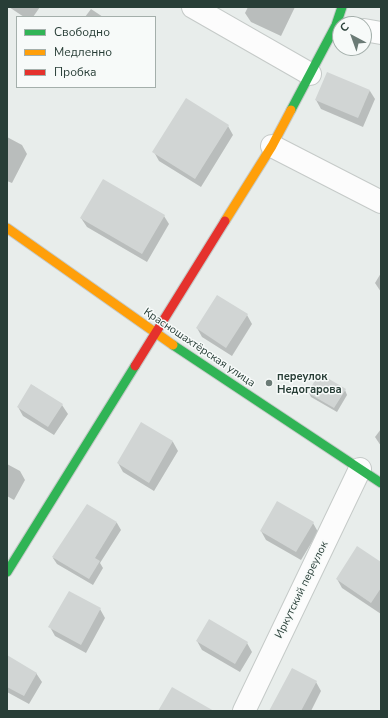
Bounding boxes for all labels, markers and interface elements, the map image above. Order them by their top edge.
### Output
legend [16,16,156,88]
north arrow [332,16,372,56]
text: С [337,19,352,35]
text: Свободно [54,24,110,40]
text: Медленно [54,44,112,60]
text: Пробка [54,64,97,80]
street label: Красношахтёрская улица [141,306,257,390]
place label: переулок Недогарова [277,370,342,396]
marker: переулок Недогарова [264,378,274,388]
street label: Иркутский переулок [273,539,331,641]

